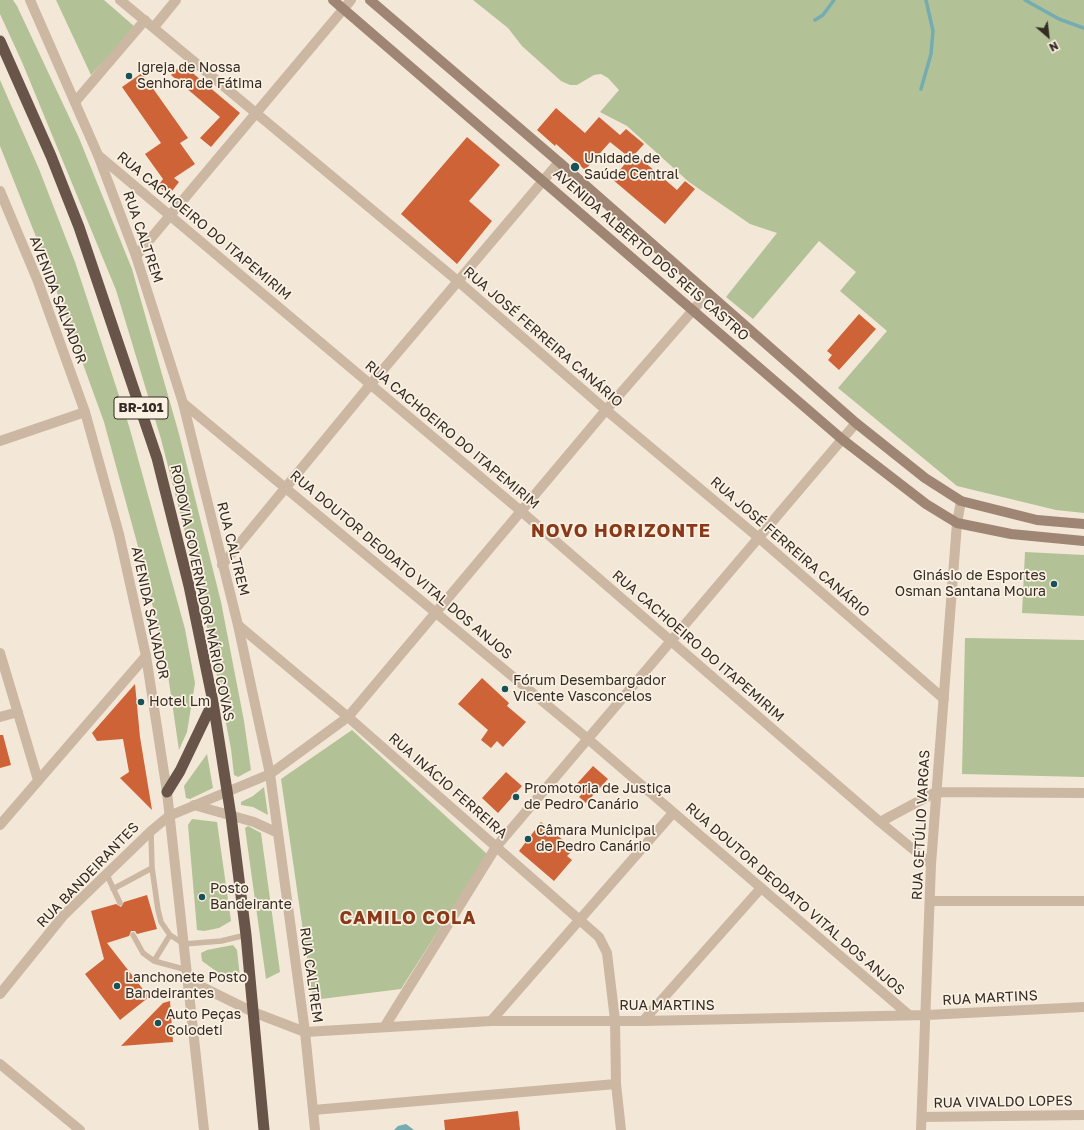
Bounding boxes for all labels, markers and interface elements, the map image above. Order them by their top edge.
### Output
north arrow [1028,16,1068,56]
text: N [1047,39,1061,55]
place label: Igreja de Nossa Senhora de Fátima [137,60,262,92]
marker: Igreja de Nossa Senhora de Fátima [124,71,134,81]
street label: RUA CACHOEIRO DO ITAPEMIRIM [113,148,295,304]
place label: Unidade de Saúde Central [584,151,679,184]
marker: Unidade de Saúde Central [569,161,581,173]
street label: AVENIDA ALBERTO DOS REIS CASTRO [550,165,752,345]
street label: RUA CALTREM [119,189,167,285]
street label: AVENIDA SALVADOR [26,234,90,366]
street label: RUA JOSÉ FERREIRA CANÁRIO [460,263,626,411]
street label: RUA CACHOEIRO DO ITAPEMIRIM [361,357,543,513]
road number: BR-101 [114,397,168,419]
street label: RODOVIA GOVERNADOR MÁRIO COVAS [167,463,237,723]
street label: RUA DOUTOR DEODATO VITAL DOS ANJOS [287,467,515,663]
street label: RUA JOSÉ FERREIRA CANÁRIO [707,473,873,621]
street label: RUA CALTREM [213,500,253,598]
district label: NOVO HORIZONTE [531,520,711,542]
street label: AVENIDA SALVADOR [128,545,172,681]
street label: RUA CACHOEIRO DO ITAPEMIRIM [609,567,787,725]
place label: Ginásio de Esportes Osman Santana Moura [895,568,1046,600]
marker: Ginásio de Esportes Osman Santana Moura [1049,579,1059,589]
place label: Fórum Desembargador Vicente Vasconcelos [513,673,666,706]
marker: Fórum Desembargador Vicente Vasconcelos [500,684,510,694]
place label: Hotel Lm [149,694,210,710]
marker: Hotel Lm [136,697,146,707]
street label: RUA INÁCIO FERREIRA [385,730,511,842]
street label: RUA GETÚLIO VARGAS [909,749,933,901]
place label: Promotoria de Justiça de Pedro Canário [524,781,671,814]
marker: Promotoria de Justiça de Pedro Canário [511,792,521,802]
street label: RUA DOUTOR DEODATO VITAL DOS ANJOS [682,799,908,999]
street label: RUA BANDEIRANTES [33,819,143,931]
place label: Câmara Municipal de Pedro Canário [536,823,656,856]
marker: Câmara Municipal de Pedro Canário [523,834,533,844]
place label: Posto Bandeirante [210,881,292,914]
marker: Posto Bandeirante [197,892,207,902]
district label: CAMILO COLA [340,907,476,929]
street label: RUA CALTREM [296,926,326,1024]
place label: Lanchonete Posto Bandeirantes [125,970,247,1002]
marker: Lanchonete Posto Bandeirantes [112,981,122,991]
street label: RUA MARTINS [942,987,1038,1009]
street label: RUA MARTINS [619,998,715,1014]
place label: Auto Peças Colodeti [166,1007,241,1040]
marker: Auto Peças Colodeti [153,1018,163,1028]
street label: RUA VIVALDO LOPES [933,1092,1073,1112]

